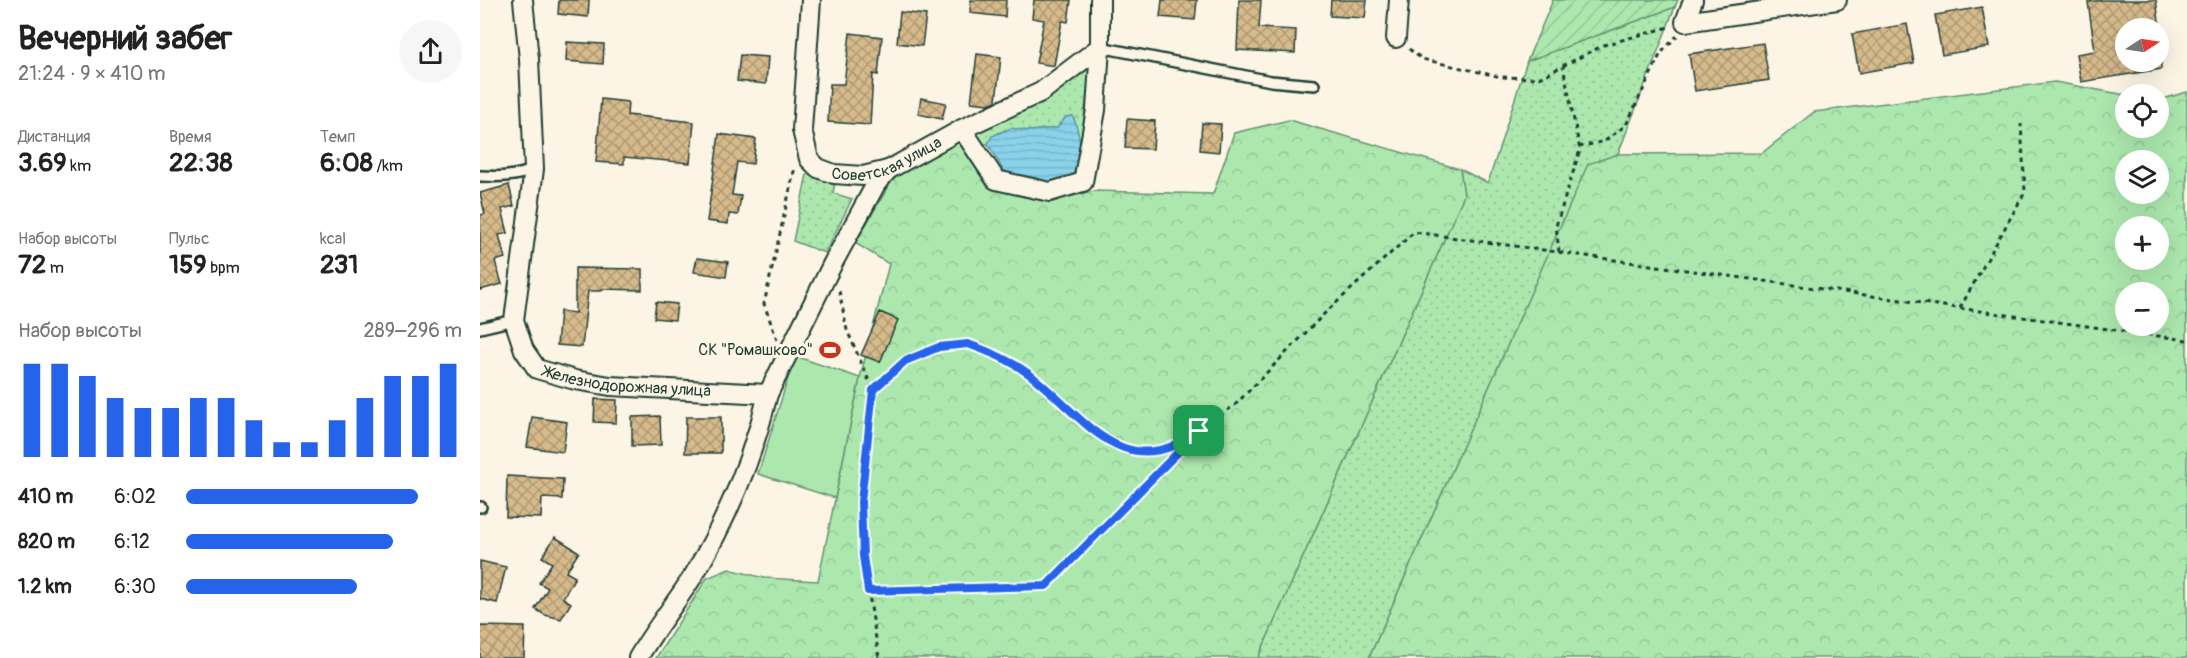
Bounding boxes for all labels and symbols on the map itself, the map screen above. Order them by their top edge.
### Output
north arrow [2115,18,2169,72]
street label: Советская улица [831,132,945,186]
sports icon: СК "Ромашково" [818,338,842,362]
place label: СК "Ромашково" [698,340,813,360]
street label: Железнодорожная улица [538,361,711,401]
pin [1173,405,1224,456]

